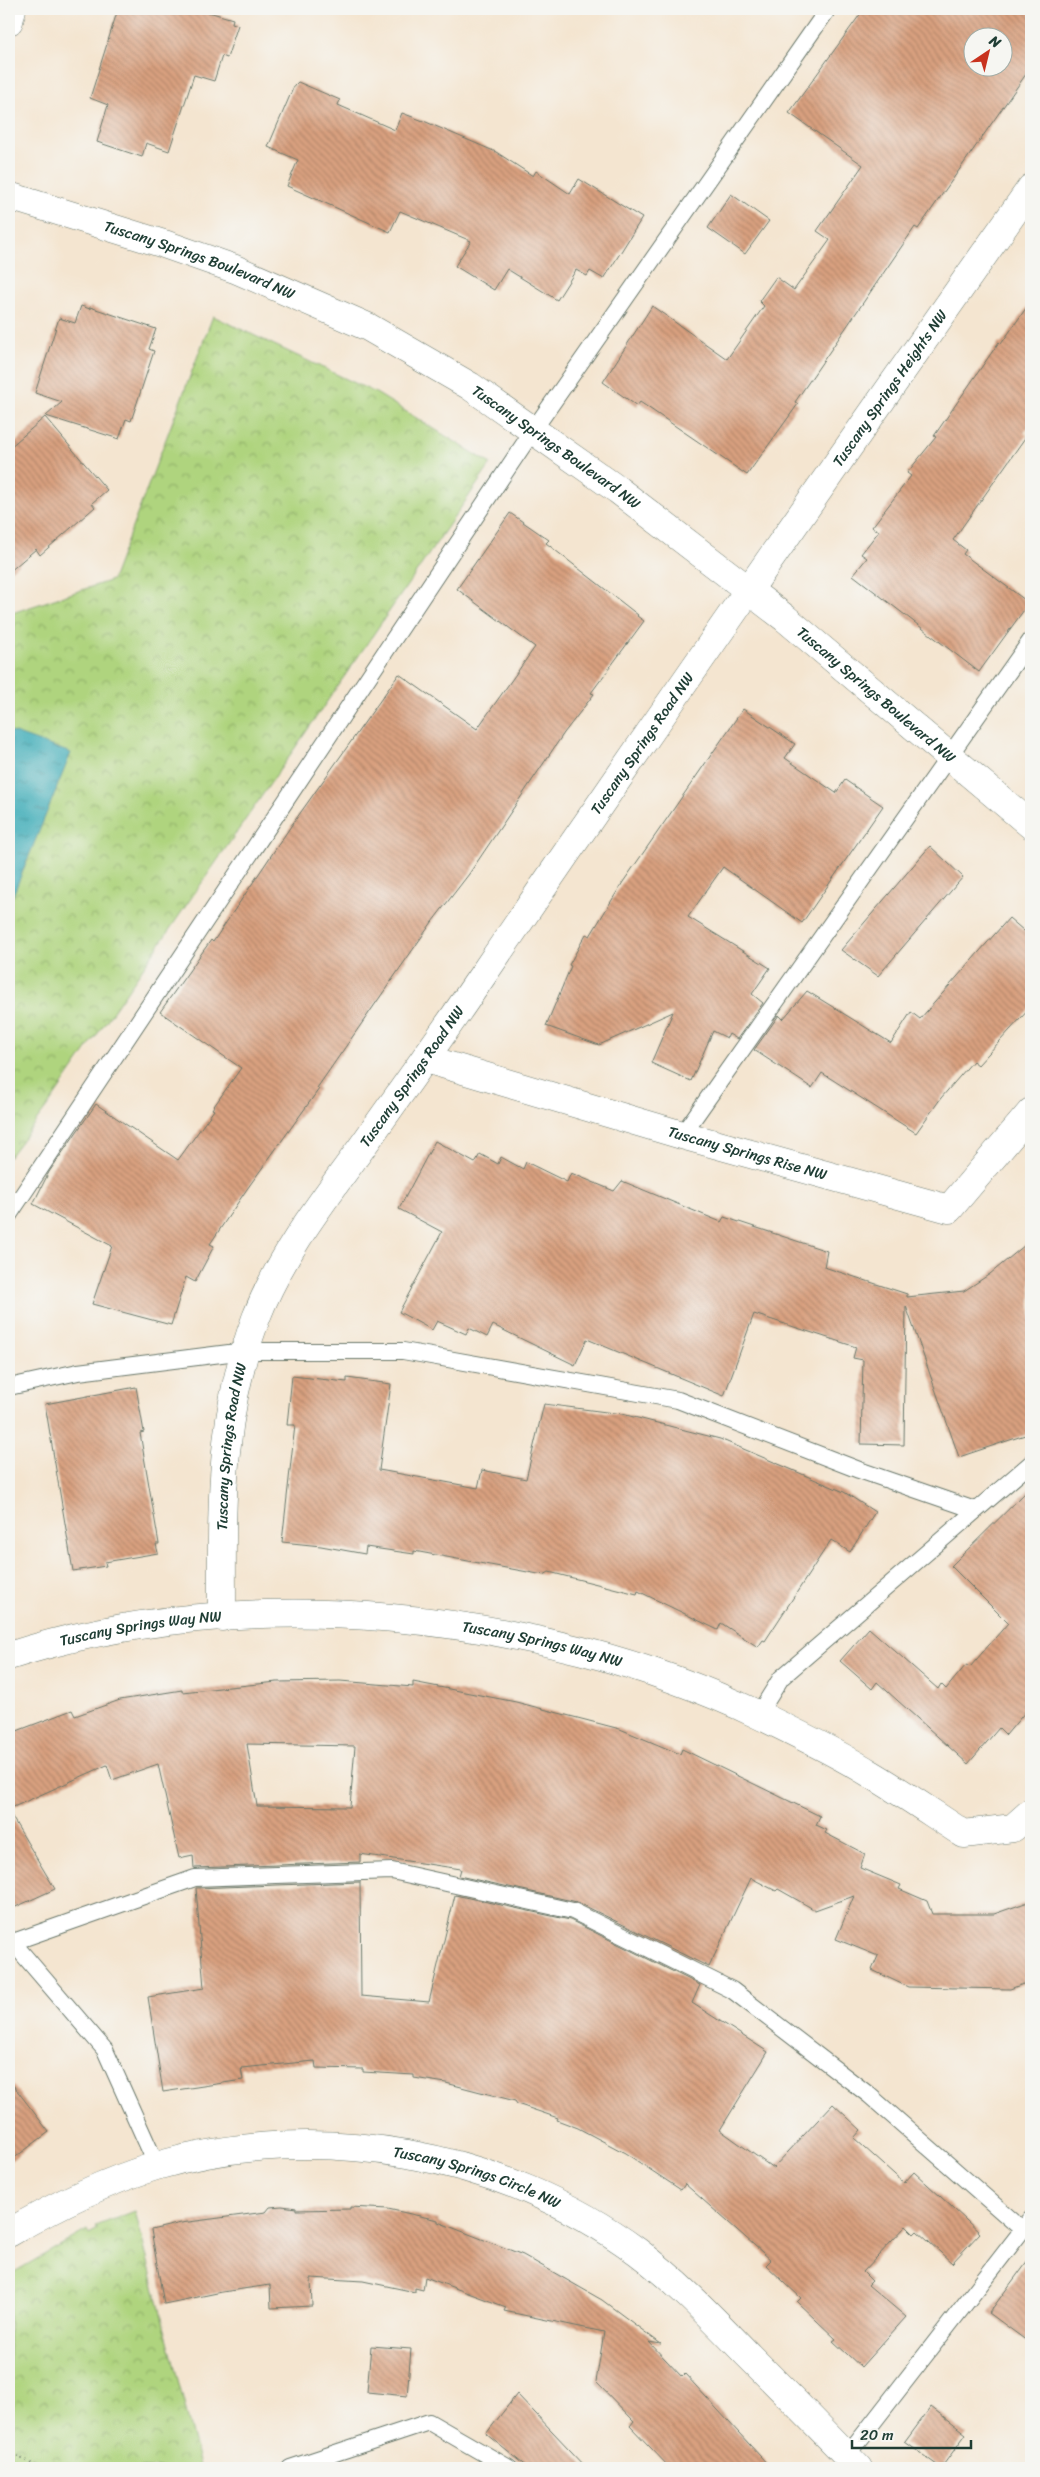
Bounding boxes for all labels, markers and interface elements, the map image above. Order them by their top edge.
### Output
north arrow [962,28,1012,78]
text: N [983,28,1007,55]
street label: Tuscany Springs Boulevard NW [101,213,300,307]
street label: Tuscany Springs Heights NW [826,304,955,472]
street label: Tuscany Springs Boulevard NW [466,378,646,516]
street label: Tuscany Springs Boulevard NW [791,620,962,770]
street label: Tuscany Springs Road NW [584,667,701,820]
street label: Tuscany Springs Road NW [353,1000,471,1153]
street label: Tuscany Springs Rise NW [665,1119,830,1188]
street label: Tuscany Springs Road NW [209,1360,254,1531]
street label: Tuscany Springs Way NW [57,1603,222,1654]
street label: Tuscany Springs Way NW [460,1613,626,1675]
street label: Tuscany Springs Circle NW [391,2139,565,2216]
scale bar [852,2417,971,2449]
text: 20 m [860,2422,894,2448]

